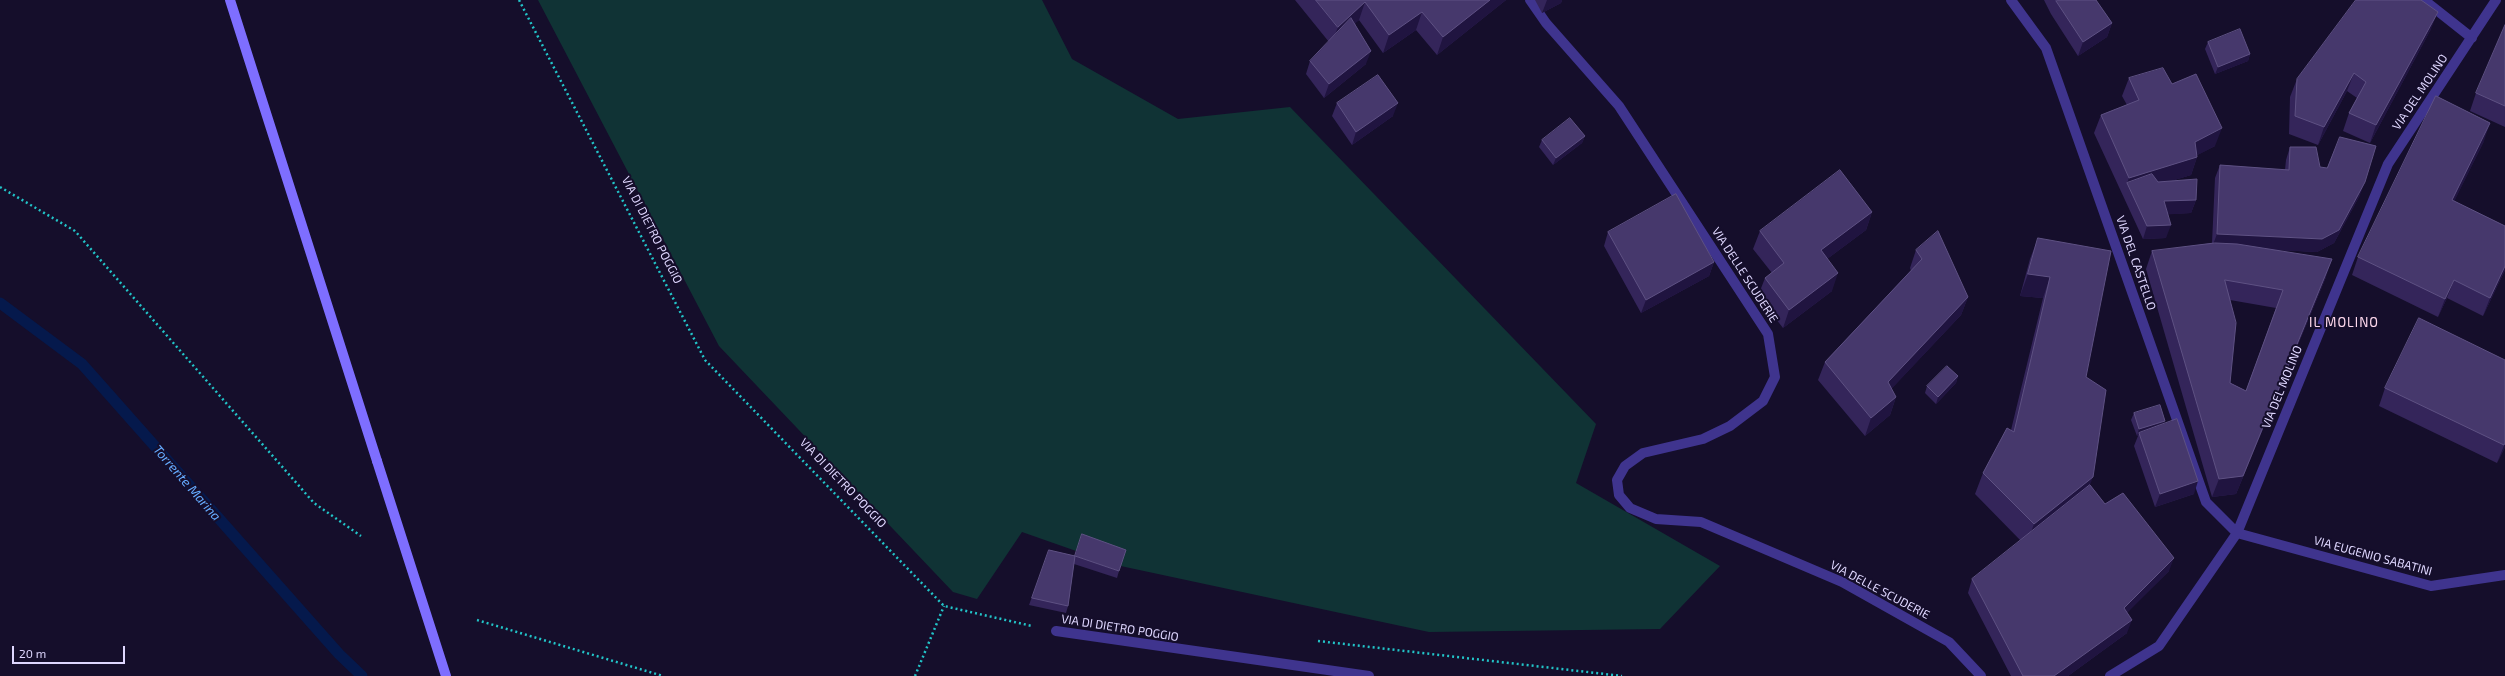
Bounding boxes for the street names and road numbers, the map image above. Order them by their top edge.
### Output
street label: VIA DEL MOLINO [2389,51,2451,133]
street label: VIA DI DIETRO POGGIO [619,174,685,286]
street label: VIA DEL CASTELLO [2113,214,2159,312]
street label: VIA DELLE SCUDERIE [1709,225,1781,325]
street label: VIA DEL MOLINO [2259,343,2305,431]
street label: VIA DI DIETRO POGGIO [797,435,889,531]
street label: VIA EUGENIO SABATINI [2312,533,2434,579]
street label: VIA DELLE SCUDERIE [1828,558,1932,622]
street label: VIA DI DIETRO POGGIO [1060,612,1180,644]

